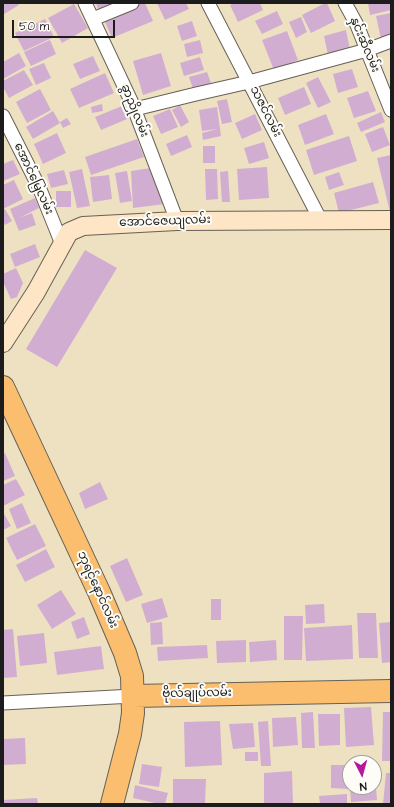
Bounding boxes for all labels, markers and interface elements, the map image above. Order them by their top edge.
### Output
scale bar [14,12,117,38]
street label: နှင်းဆီလမ်း [346,15,382,75]
text: 50 m [19,18,49,35]
street label: ခွာညိုလမ်း [117,82,151,140]
street label: သဇင်လမ်း [246,84,284,140]
street label: အောင်မြေလမ်း [10,141,56,217]
street label: အောင်ဇေယျလမ်း [119,213,211,231]
street label: ဘုရင့်နောင်လမ်း [74,549,120,631]
street label: ဗိုလ်ချုပ်လမ်း [162,686,232,702]
north arrow [342,755,382,795]
text: N [359,779,367,794]

